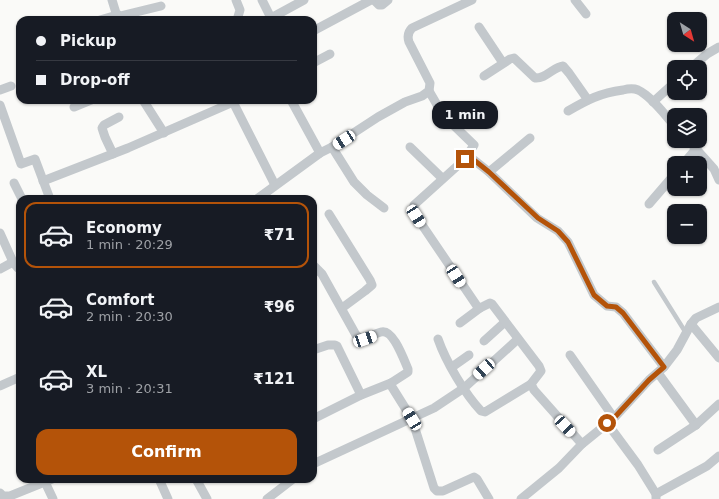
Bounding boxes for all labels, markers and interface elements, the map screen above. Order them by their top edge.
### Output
north arrow [667,12,707,52]
map controls [667,12,707,244]
text: Pickup [60,32,116,50]
button: locate [667,60,707,100]
text: Drop-off [60,71,130,89]
callout: 1 min [432,101,498,129]
text: 1 min [445,107,485,122]
button: layers [667,108,707,148]
car [331,128,357,152]
route end [456,150,474,168]
button: + [667,156,707,196]
car [404,203,428,229]
button: − [667,204,707,244]
icon: car [38,217,74,253]
text: Economy [86,219,162,237]
text: ₹71 [264,226,295,244]
text: 1 min · 20:29 [86,237,173,252]
car [444,263,468,289]
icon: car [38,289,74,325]
text: Comfort [86,291,154,309]
text: ₹96 [264,298,295,316]
text: 2 min · 20:30 [86,309,173,324]
car [352,329,378,349]
car [471,357,497,381]
icon: car [38,361,74,397]
text: XL [86,363,107,381]
text: ₹121 [253,370,295,388]
text: 3 min · 20:31 [86,381,173,396]
car [401,406,423,432]
car [552,413,578,439]
route start [598,414,616,432]
button: Confirm [36,429,297,475]

